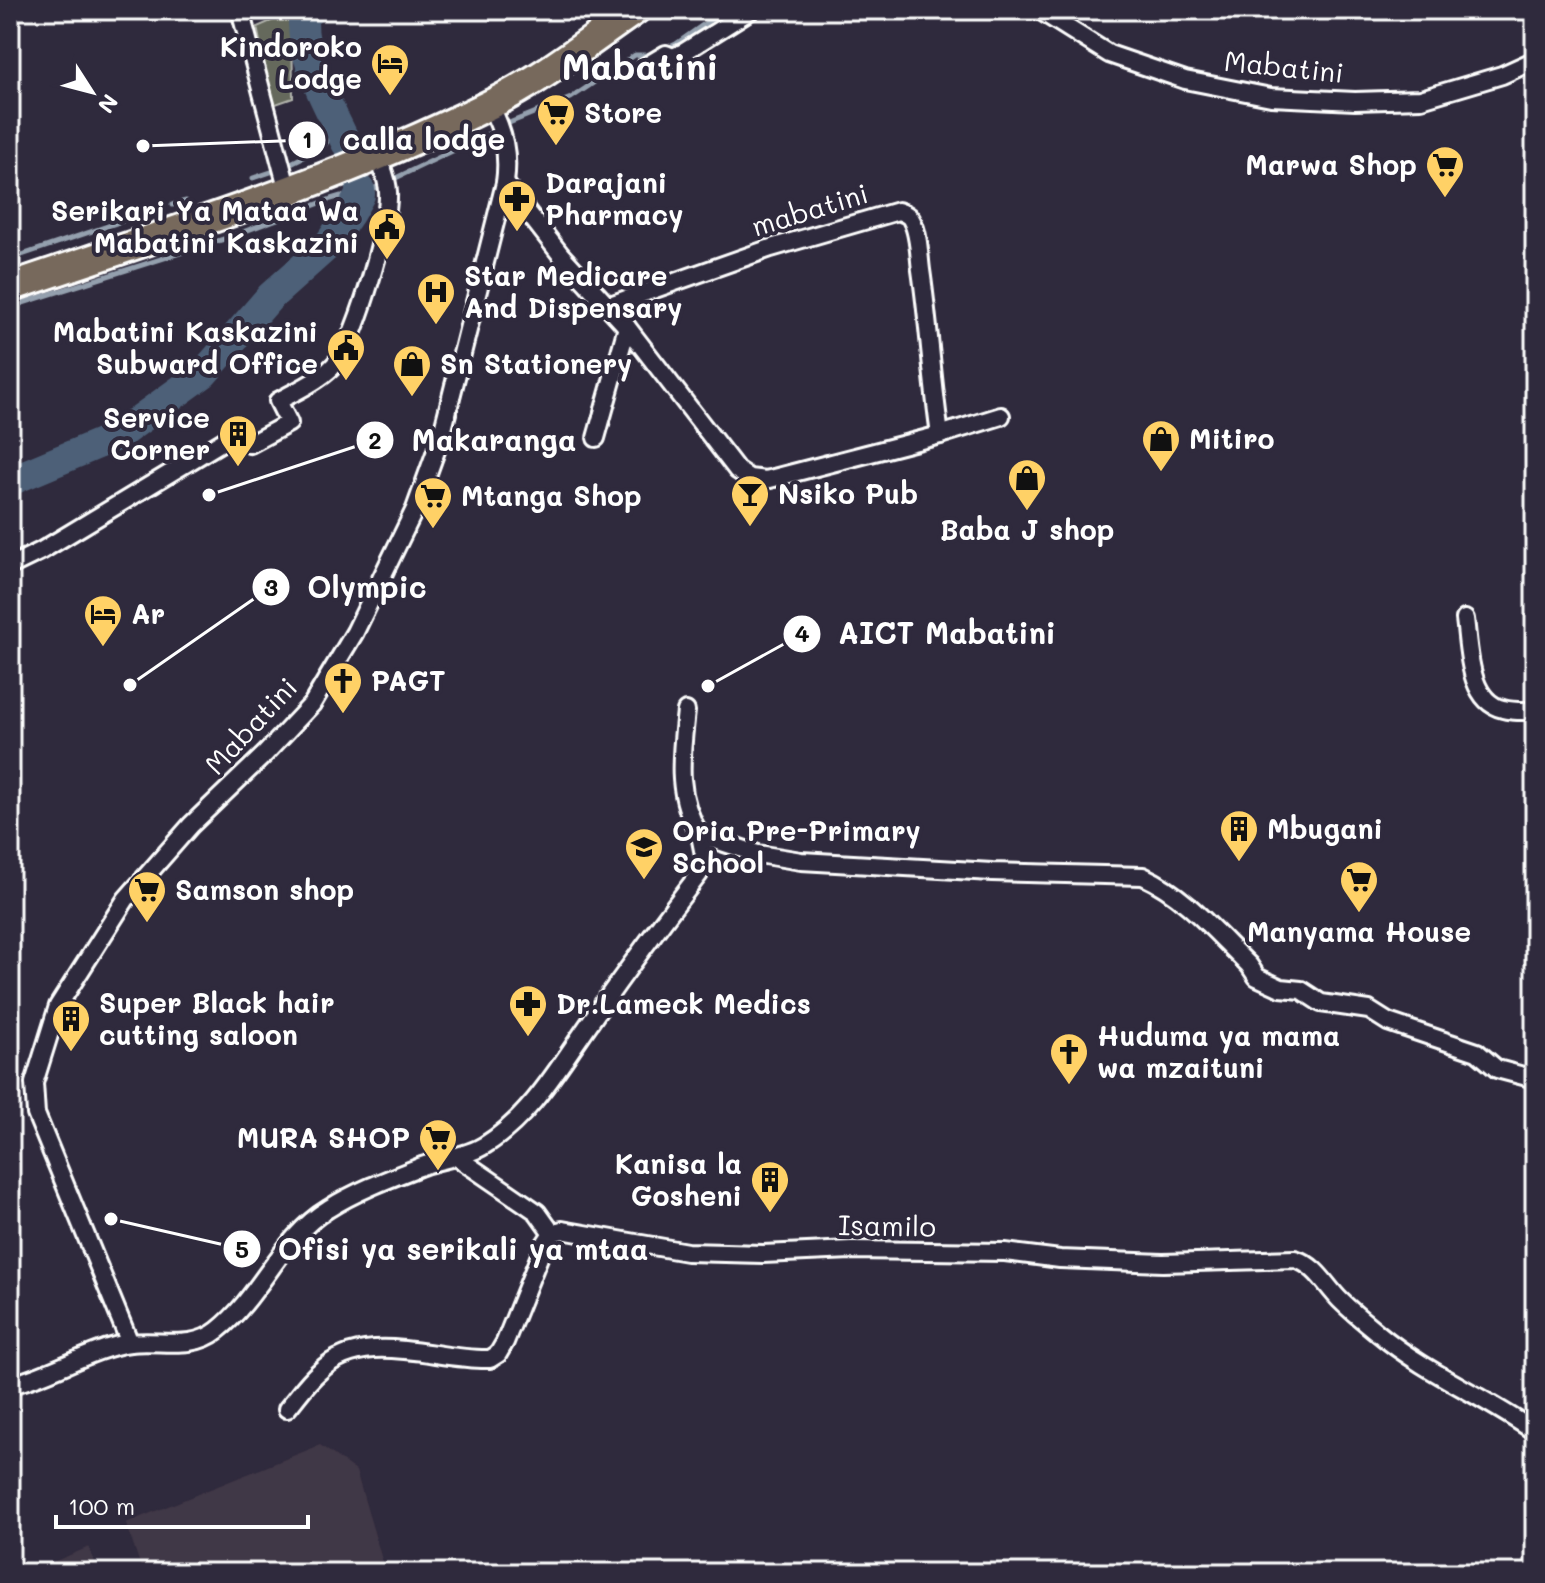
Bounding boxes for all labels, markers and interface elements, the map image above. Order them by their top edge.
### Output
place label: Kindoroko Lodge [220,28,362,96]
hotel icon: Kindoroko Lodge [369,42,411,97]
district label: Mabatini [561,42,719,89]
street label: Mabatini [1223,42,1346,90]
north arrow [52,52,132,132]
text: N [92,89,125,119]
supermarket icon: Store [535,92,577,147]
place label: Store [584,94,662,130]
callout: calla lodge [287,113,521,167]
text: calla lodge [343,118,505,158]
text: 1 [302,123,312,154]
supermarket icon: Marwa Shop [1424,144,1466,199]
place label: Marwa Shop [1245,146,1417,182]
place label: Darajani Pharmacy [545,164,684,233]
street label: mabatini [747,174,872,244]
pharmacy icon: Darajani Pharmacy [496,178,538,233]
place label: Serikari Ya Mataa Wa Mabatini Kaskazini [51,192,359,260]
public building icon: Serikari Ya Mataa Wa Mabatini Kaskazini [366,206,408,261]
place label: Star Medicare And Dispensary [464,257,683,326]
hospital icon: Star Medicare And Dispensary [415,271,457,326]
place label: Mabatini Kaskazini Subward Office [53,313,318,381]
public building icon: Mabatini Kaskazini Subward Office [325,327,367,382]
shop icon: Sn Stationery [391,343,433,398]
place label: Sn Stationery [440,345,632,382]
place label: Service Corner [103,399,210,467]
building icon: Service Corner [217,413,259,468]
callout: Makaranga [355,413,592,467]
shop icon: Mitiro [1140,418,1182,473]
text: Makaranga [412,419,576,459]
place label: Mitiro [1189,420,1275,456]
text: 2 [368,424,382,455]
shop icon: Baba J shop [1006,457,1048,512]
bar icon: Nsiko Pub [729,473,771,528]
supermarket icon: Mtanga Shop [412,475,454,530]
place label: Nsiko Pub [778,475,918,511]
place label: Mtanga Shop [461,477,642,513]
place label: Baba J shop [940,511,1114,547]
callout: Olympic [251,560,443,614]
text: Olympic [307,566,427,606]
text: 3 [264,571,278,602]
hotel icon: Ar [82,593,124,648]
place label: Ar [131,595,165,631]
callout: AICT Mabatini [782,607,1072,661]
text: AICT Mabatini [838,612,1056,652]
text: 4 [794,617,810,648]
church icon: PAGT [322,660,364,715]
place label: PAGT [371,662,446,698]
street label: Mabatini [196,669,304,781]
building icon: Mbugani [1218,808,1260,863]
place label: Mbugani [1267,810,1383,846]
place label: Oria Pre-Primary School [672,812,921,880]
school or university icon: Oria Pre-Primary School [623,826,665,881]
supermarket icon: Manyama House [1338,859,1380,914]
supermarket icon: Samson shop [126,869,168,924]
place label: Samson shop [175,871,354,907]
place label: Manyama House [1247,913,1471,950]
pharmacy icon: Dr.Lameck Medics [507,983,549,1038]
place label: Super Black hair cutting saloon [99,984,335,1052]
place label: Dr.Lameck Medics [556,985,811,1021]
building icon: Super Black hair cutting saloon [50,998,92,1053]
place label: Huduma ya mama wa mzaituni [1097,1017,1340,1085]
church icon: Huduma ya mama wa mzaituni [1048,1031,1090,1086]
supermarket icon: MURA SHOP [417,1117,459,1172]
place label: MURA SHOP [237,1119,410,1155]
place label: Kanisa la Gosheni [615,1145,742,1213]
building icon: Kanisa la Gosheni [749,1159,791,1214]
street label: Isamilo [838,1206,936,1244]
callout: Ofisi ya serikali ya mtaa [222,1222,665,1276]
text: Ofisi ya serikali ya mtaa [278,1228,648,1268]
text: 5 [235,1233,249,1264]
scale bar [56,1479,308,1529]
text: 100 m [68,1490,135,1521]

